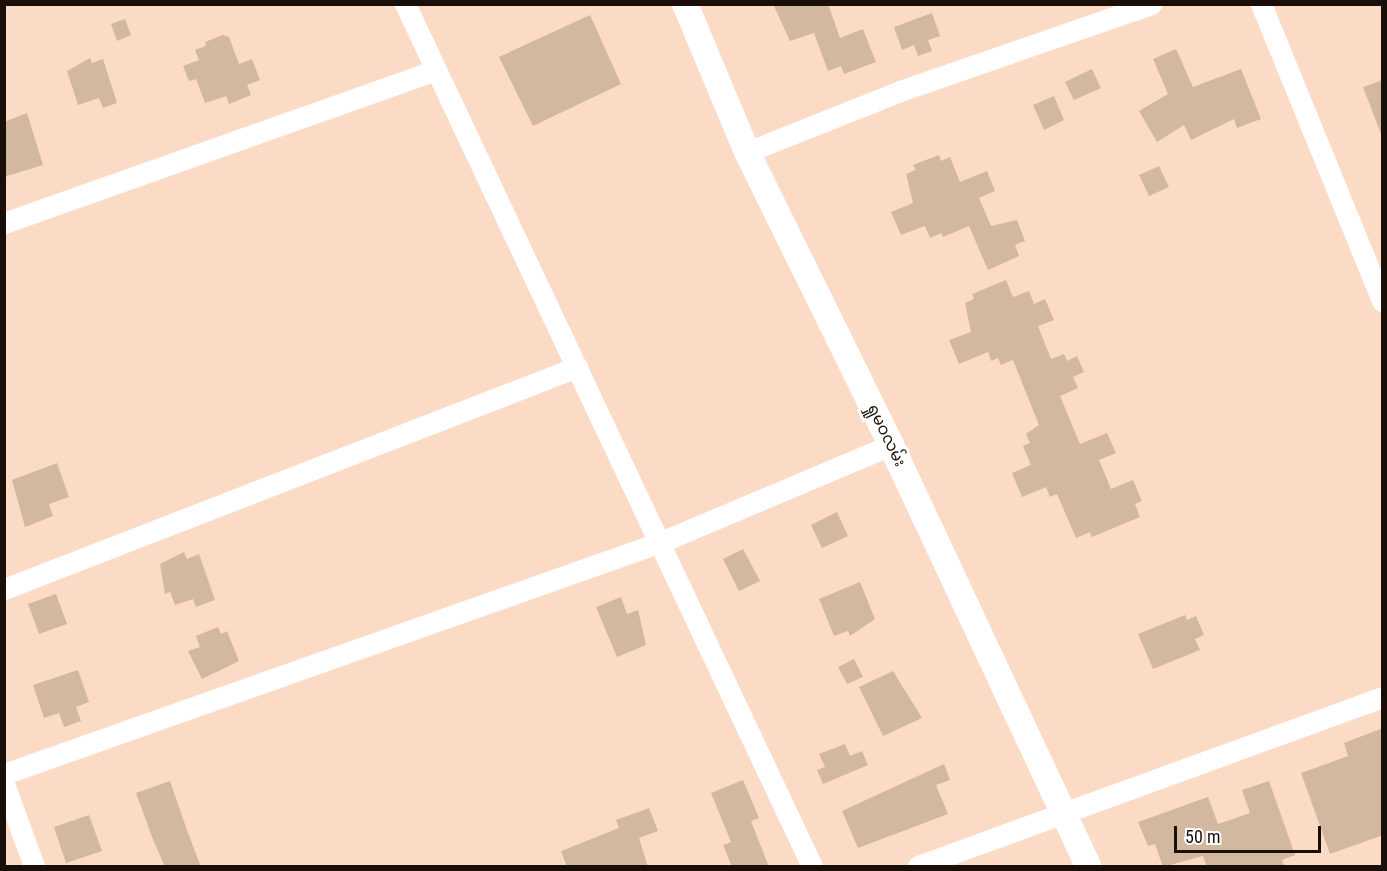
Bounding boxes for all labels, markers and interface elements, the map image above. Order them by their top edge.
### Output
street label: ရှုမဝလမ်း [862,400,910,470]
scale bar [1177,814,1324,852]
text: 50 m [1185,826,1220,847]

